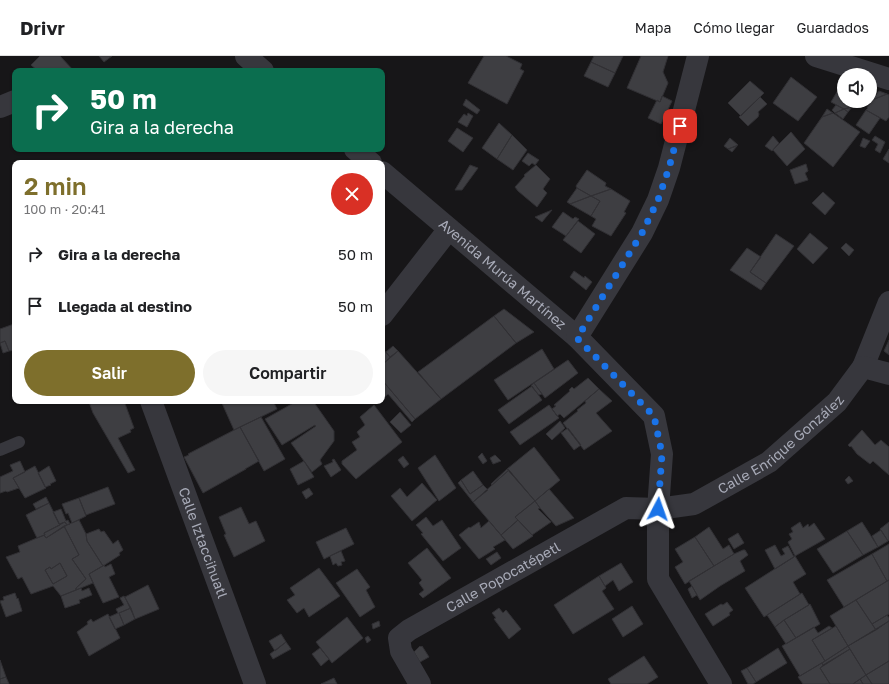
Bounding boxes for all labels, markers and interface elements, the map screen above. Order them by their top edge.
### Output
text: Drivr [20,16,65,39]
text: Mapa [635,19,671,36]
text: Cómo llegar [693,19,774,36]
text: Guardados [796,19,869,36]
map controls [837,68,877,108]
button: sound [837,68,877,108]
text: 50 m [90,82,157,115]
icon: right [24,84,76,136]
pin [663,109,697,143]
icon: arrive [669,115,691,137]
text: Gira a la derecha [90,116,234,138]
text: 2 min [24,171,86,200]
button: close [331,173,373,215]
text: 100 m · 20:41 [24,201,105,217]
street label: Avenida Murúa Martínez [436,215,570,332]
icon: right [24,243,46,265]
text: Gira a la derecha [58,245,180,263]
text: 50 m [338,245,373,263]
icon: arrive [24,295,46,317]
text: Llegada al destino [58,297,192,315]
text: 50 m [338,297,373,315]
button: Salir [24,350,195,396]
button: Compartir [203,350,373,396]
street label: Calle Enrique González [714,392,847,497]
street label: Calle Iztaccihuatl [175,485,232,601]
position arrow [637,488,679,530]
street label: Calle Popocatépetl [443,538,563,616]

